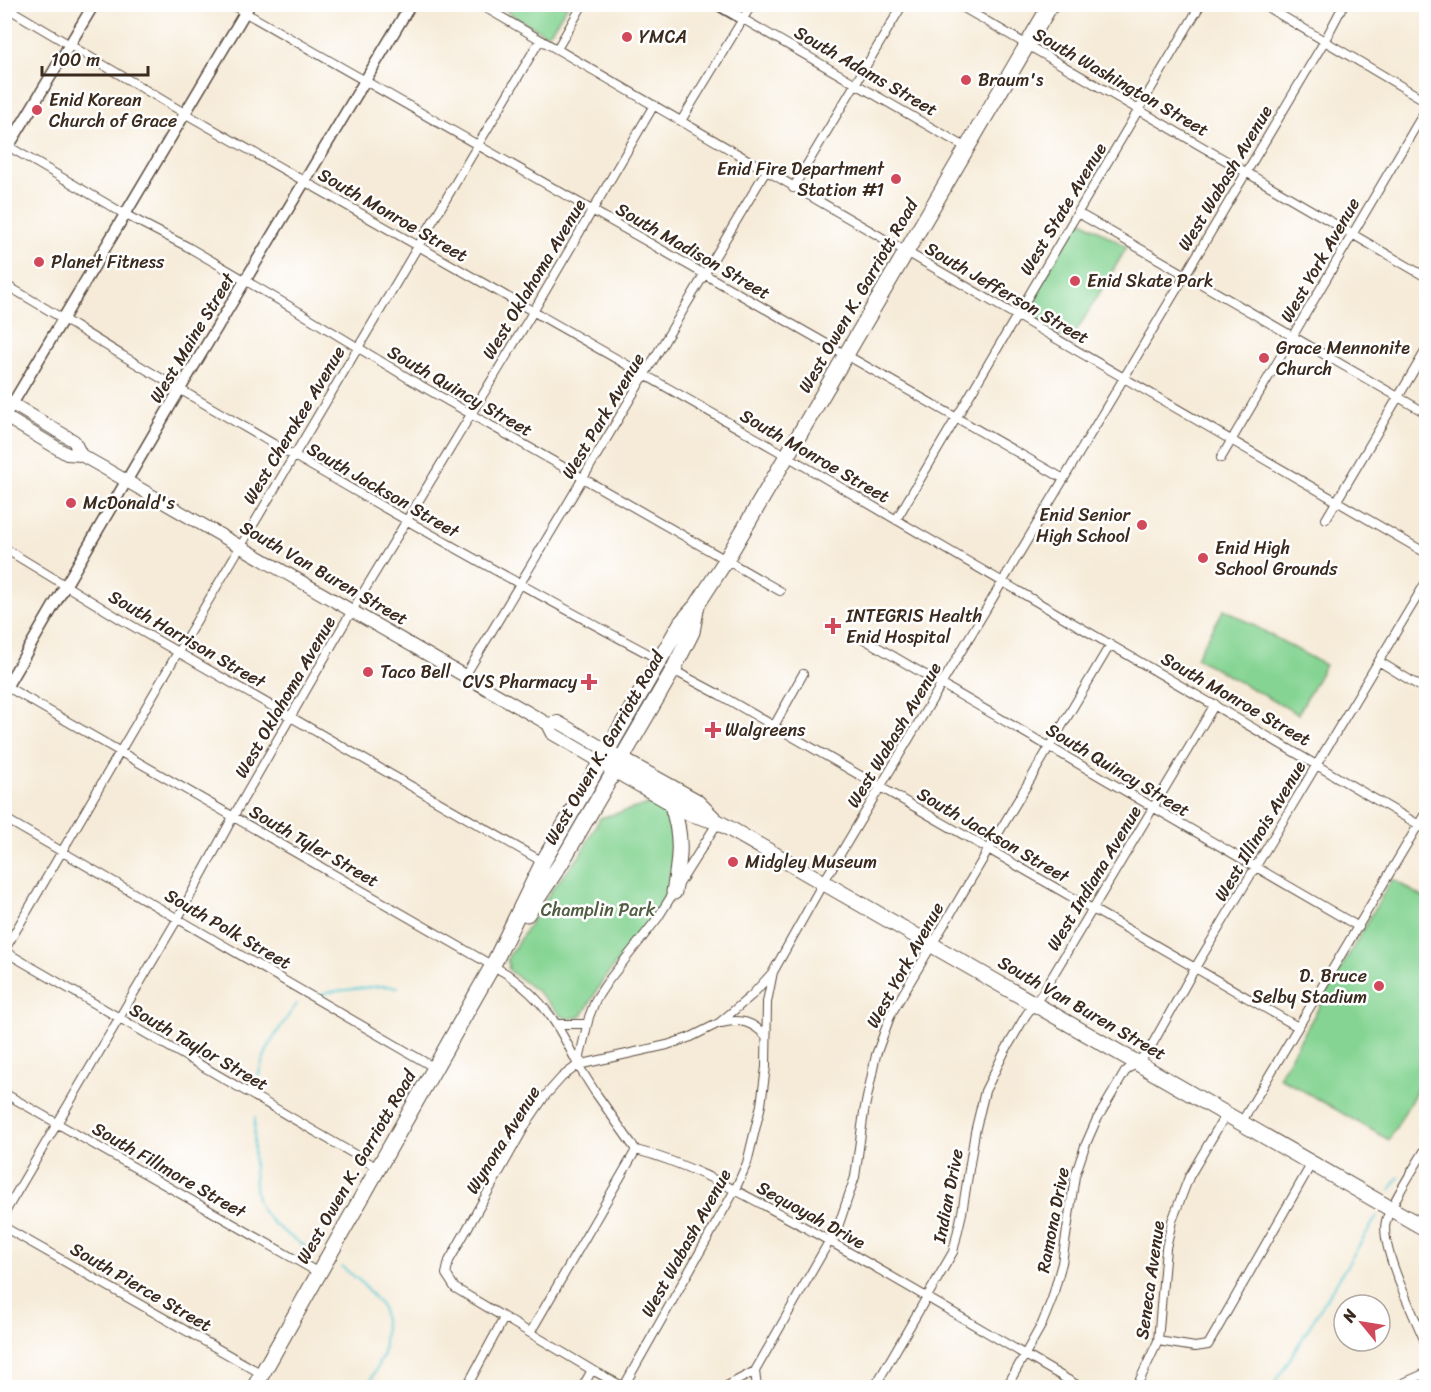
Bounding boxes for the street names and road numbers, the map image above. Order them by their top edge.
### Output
street label: South Adams Street [788,17,944,125]
street label: South Washington Street [1027,18,1215,146]
street label: West Wabash Avenue [1169,99,1282,257]
street label: West State Avenue [1011,136,1116,282]
street label: South Monroe Street [312,159,474,271]
street label: West York Avenue [1271,191,1369,329]
street label: West Oklahoma Avenue [473,192,595,366]
street label: West Owen K. Garriott Road [789,192,928,399]
street label: South Madison Street [609,194,777,309]
street label: South Jefferson Street [919,233,1095,353]
street label: West Maine Street [140,266,244,409]
street label: South Quincy Street [381,336,539,446]
street label: West Cherokee Avenue [234,339,354,511]
street label: West Park Avenue [553,347,653,485]
street label: South Monroe Street [734,400,896,512]
street label: South Jackson Street [301,433,466,547]
street label: South Van Buren Street [234,512,414,634]
street label: South Harrison Street [102,581,272,698]
street label: West Oklahoma Avenue [225,610,345,784]
street label: South Monroe Street [1155,643,1317,755]
street label: West Owen K. Garriott Road [535,644,674,851]
street label: West Wabash Avenue [838,656,951,814]
street label: South Quincy Street [1040,714,1196,826]
street label: West Illinois Avenue [1205,754,1315,908]
street label: South Jackson Street [911,778,1076,892]
street label: South Tyler Street [243,796,385,896]
street label: West Indiana Avenue [1038,799,1150,957]
street label: South Polk Street [158,880,298,978]
street label: West York Avenue [857,896,953,1034]
street label: South Van Buren Street [992,947,1172,1069]
street label: South Taylor Street [123,994,275,1100]
street label: West Owen K. Garriott Road [287,1063,426,1270]
street label: Wynona Avenue [457,1079,549,1201]
street label: South Fillmore Street [86,1113,253,1228]
street label: Indian Drive [923,1146,973,1247]
street label: West Wabash Avenue [632,1163,740,1323]
street label: Ramona Drive [1027,1164,1079,1276]
street label: Sequoyah Drive [751,1172,872,1258]
street label: Seneca Avenue [1126,1218,1174,1341]
street label: South Pierce Street [64,1233,218,1341]

